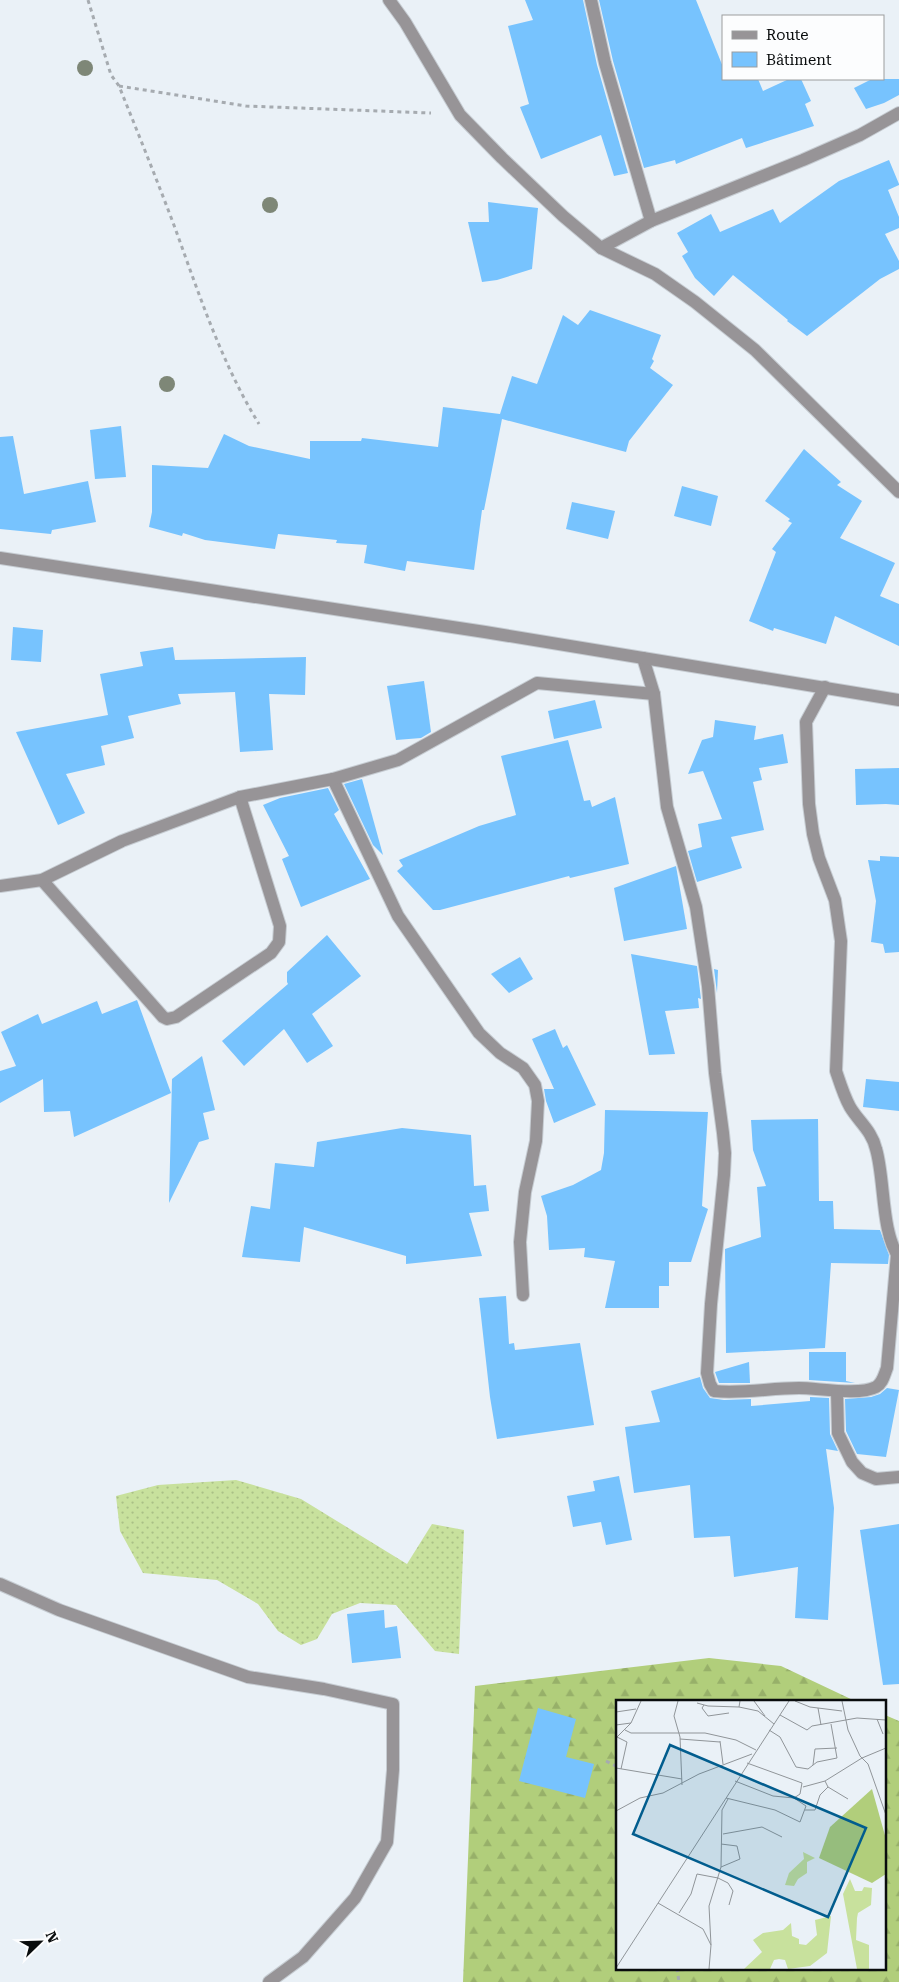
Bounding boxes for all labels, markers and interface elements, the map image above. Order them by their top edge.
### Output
legend [722,15,884,80]
text: Route [766,26,808,44]
text: Bâtiment [766,51,832,69]
inset map [616,1700,886,1970]
north arrow [15,1917,65,1967]
text: N [42,1929,62,1945]

